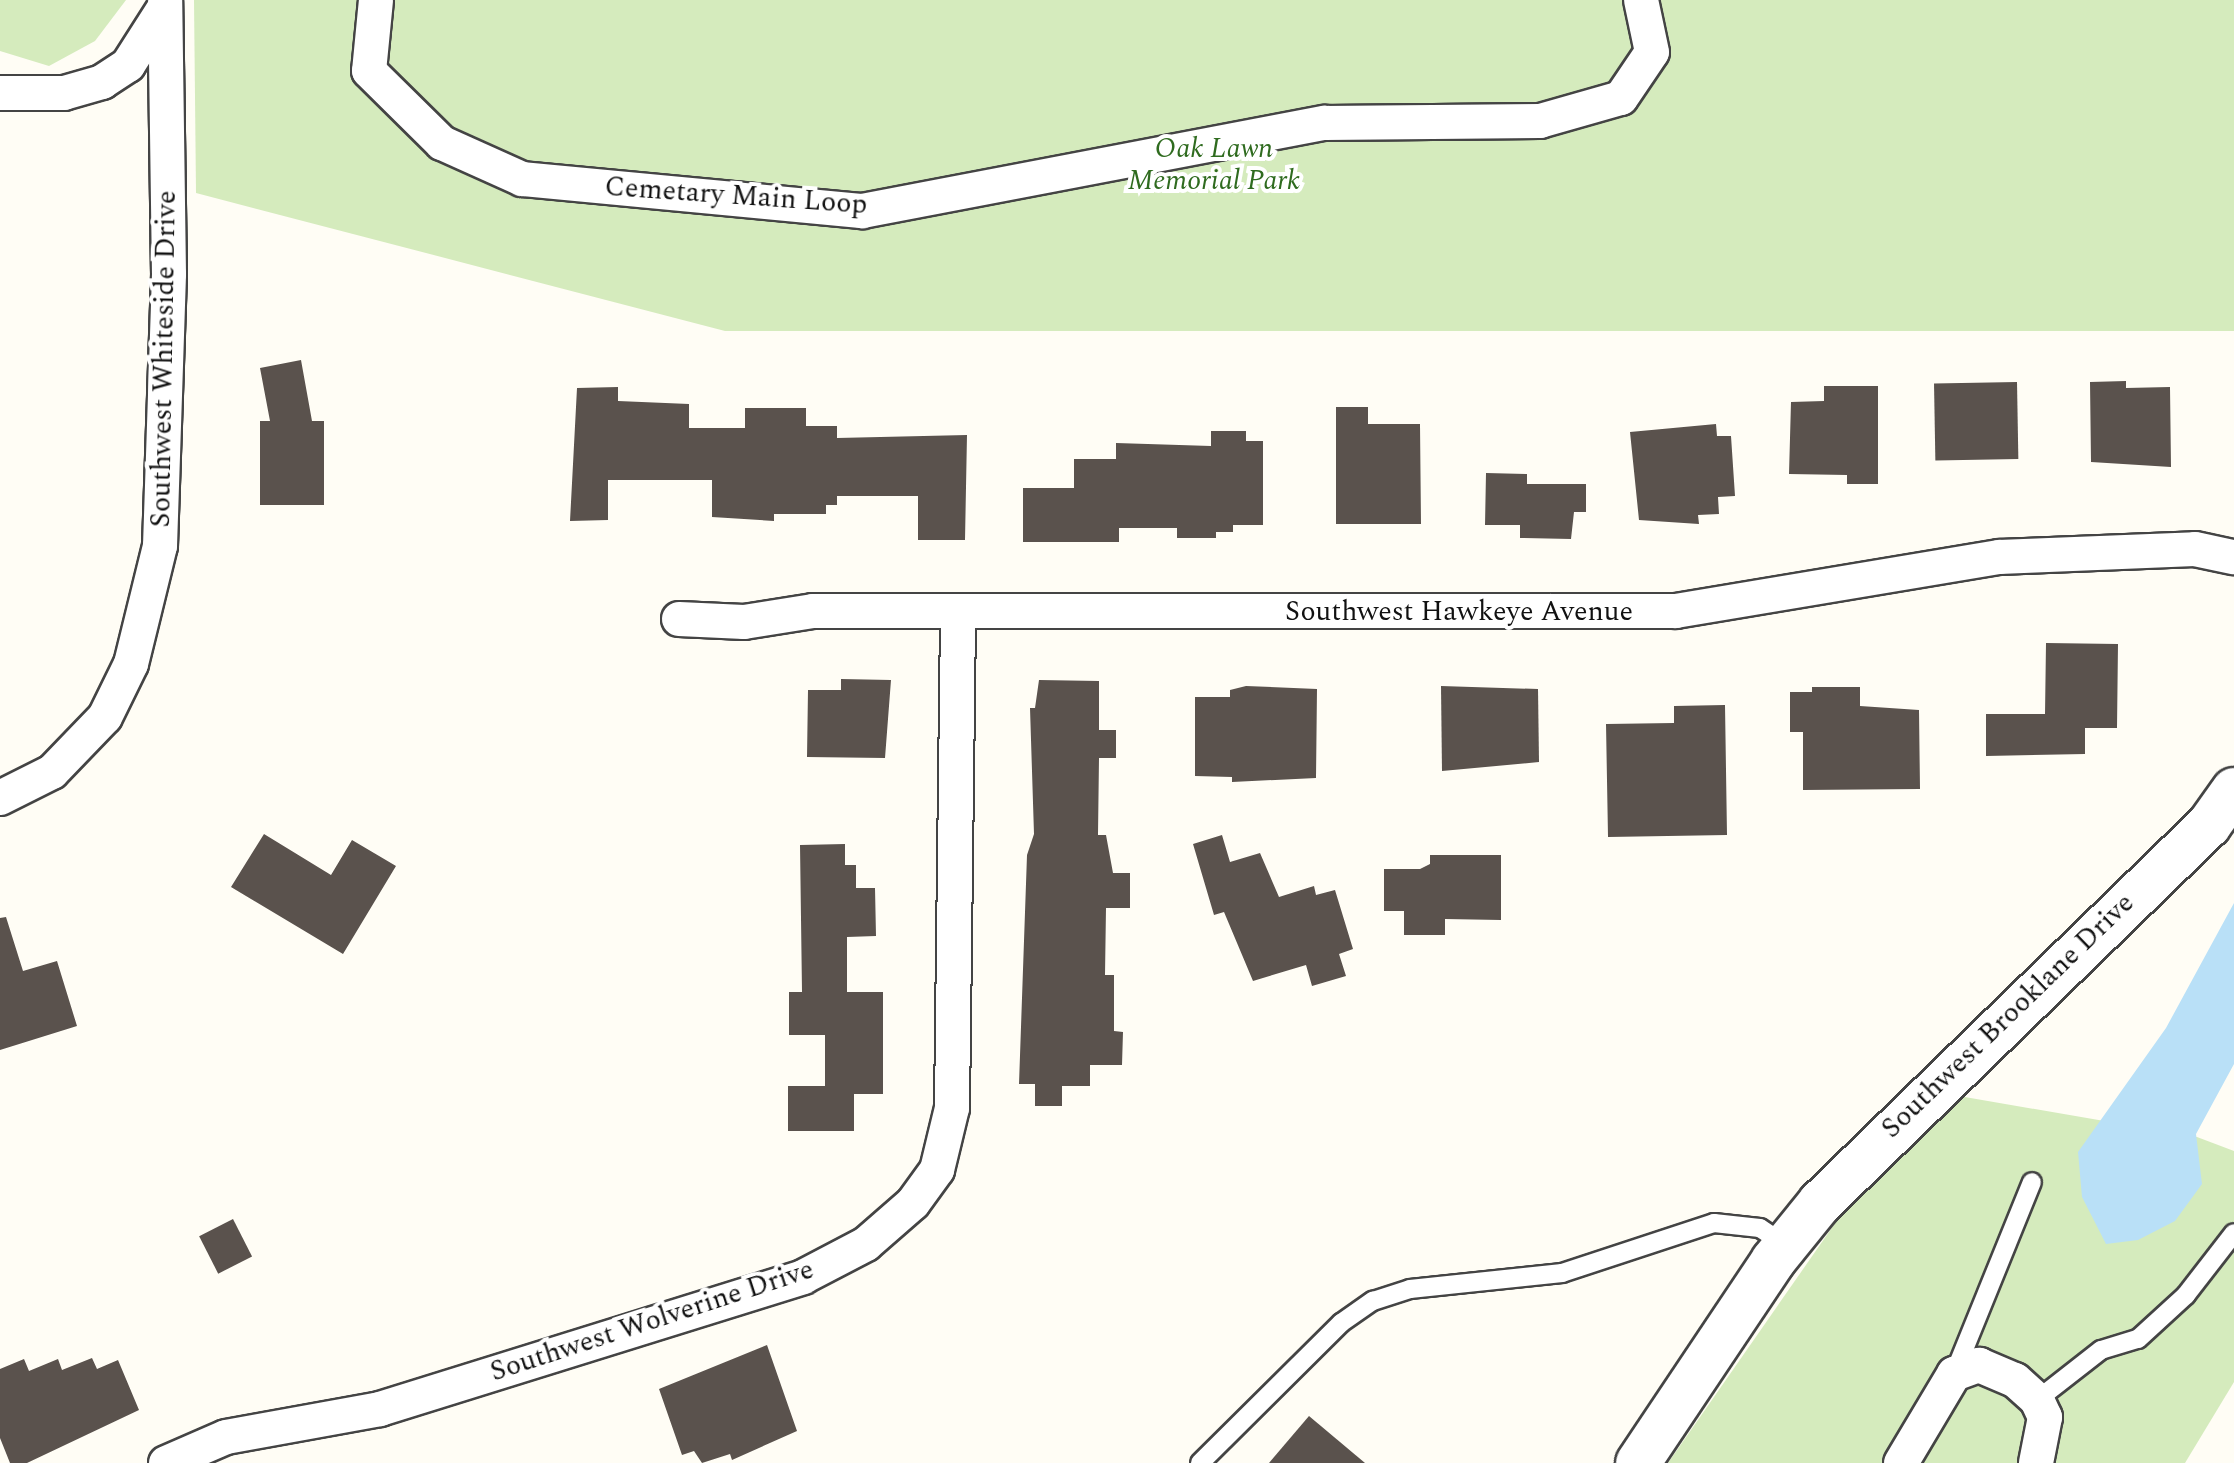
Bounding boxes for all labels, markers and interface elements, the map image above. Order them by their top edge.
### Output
park label: Oak Lawn Memorial Park [1128,132,1300,198]
street label: Cemetary Main Loop [604,170,868,222]
street label: Southwest Whiteside Drive [144,190,184,528]
street label: Southwest Hawkeye Avenue [1285,595,1633,629]
street label: Southwest Brooklane Drive [1875,886,2141,1146]
street label: Southwest Wolverine Drive [486,1253,818,1389]

